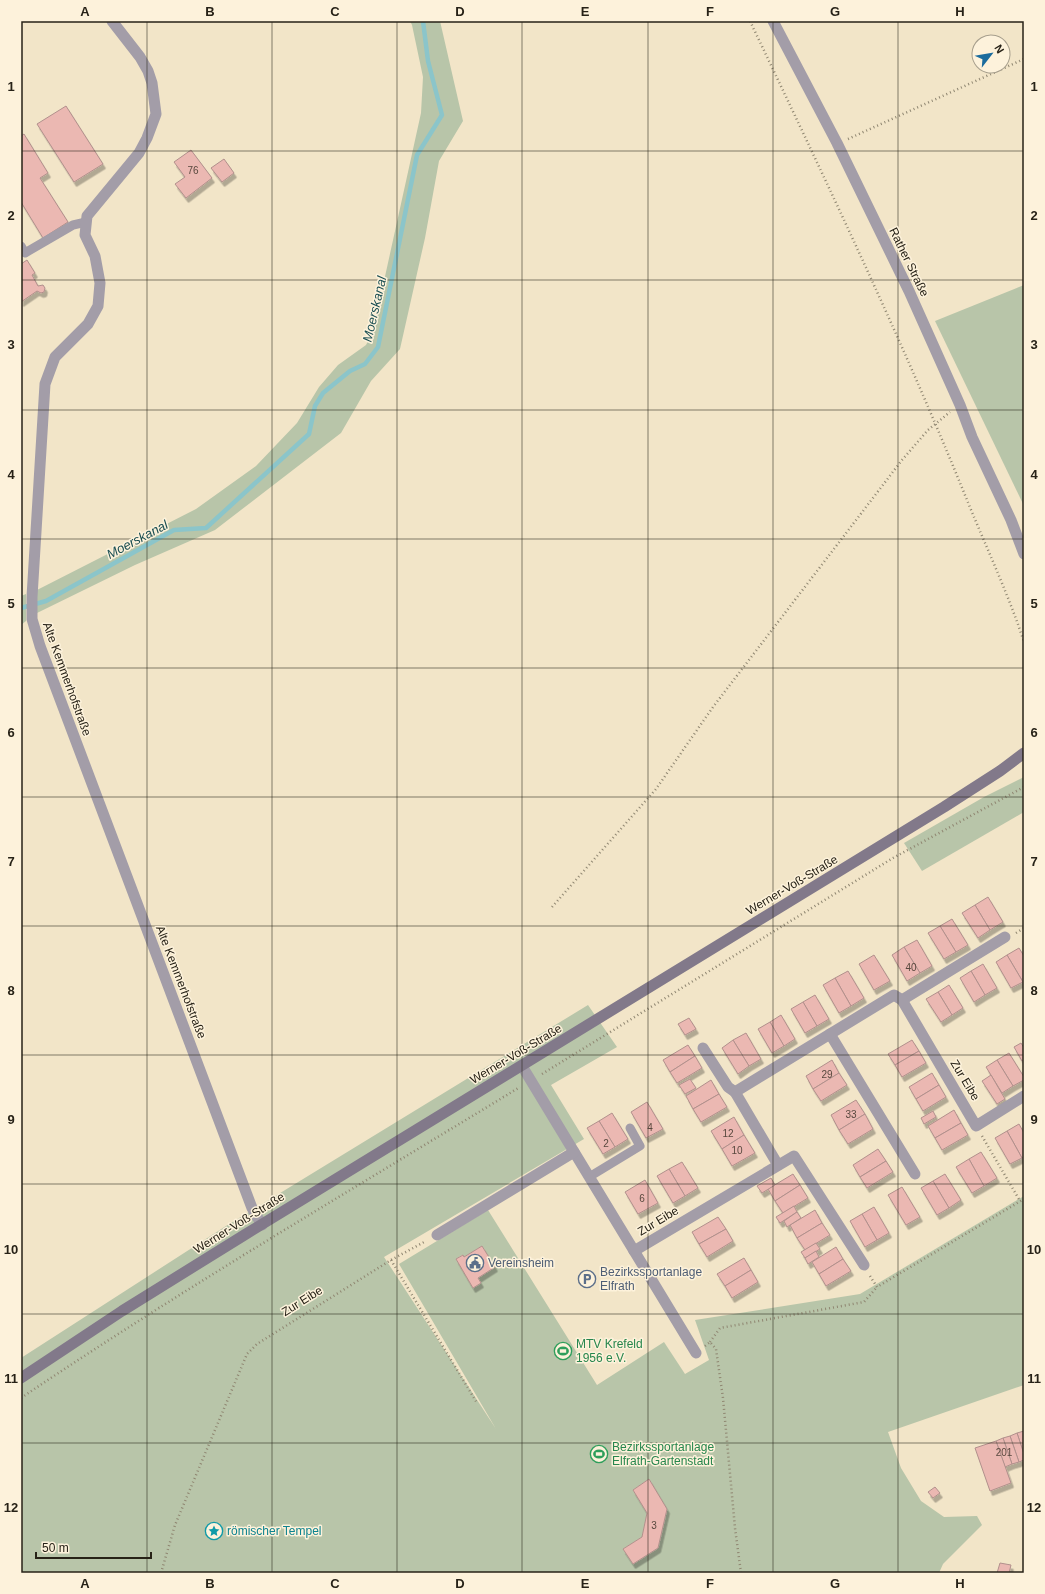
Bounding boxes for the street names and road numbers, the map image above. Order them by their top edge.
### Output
street label: Rather Straße [886,225,932,299]
street label: Alte Kemmerhofstraße [40,620,94,738]
street label: Werner-Voß-Straße [744,852,841,918]
street label: Alte Kemmerhofstraße [153,923,209,1041]
street label: Werner-Voß-Straße [468,1021,565,1087]
street label: Zur Eibe [947,1057,983,1103]
street label: Werner-Voß-Straße [191,1189,287,1257]
street label: Zur Eibe [635,1203,681,1239]
street label: Zur Eibe [279,1283,325,1319]

